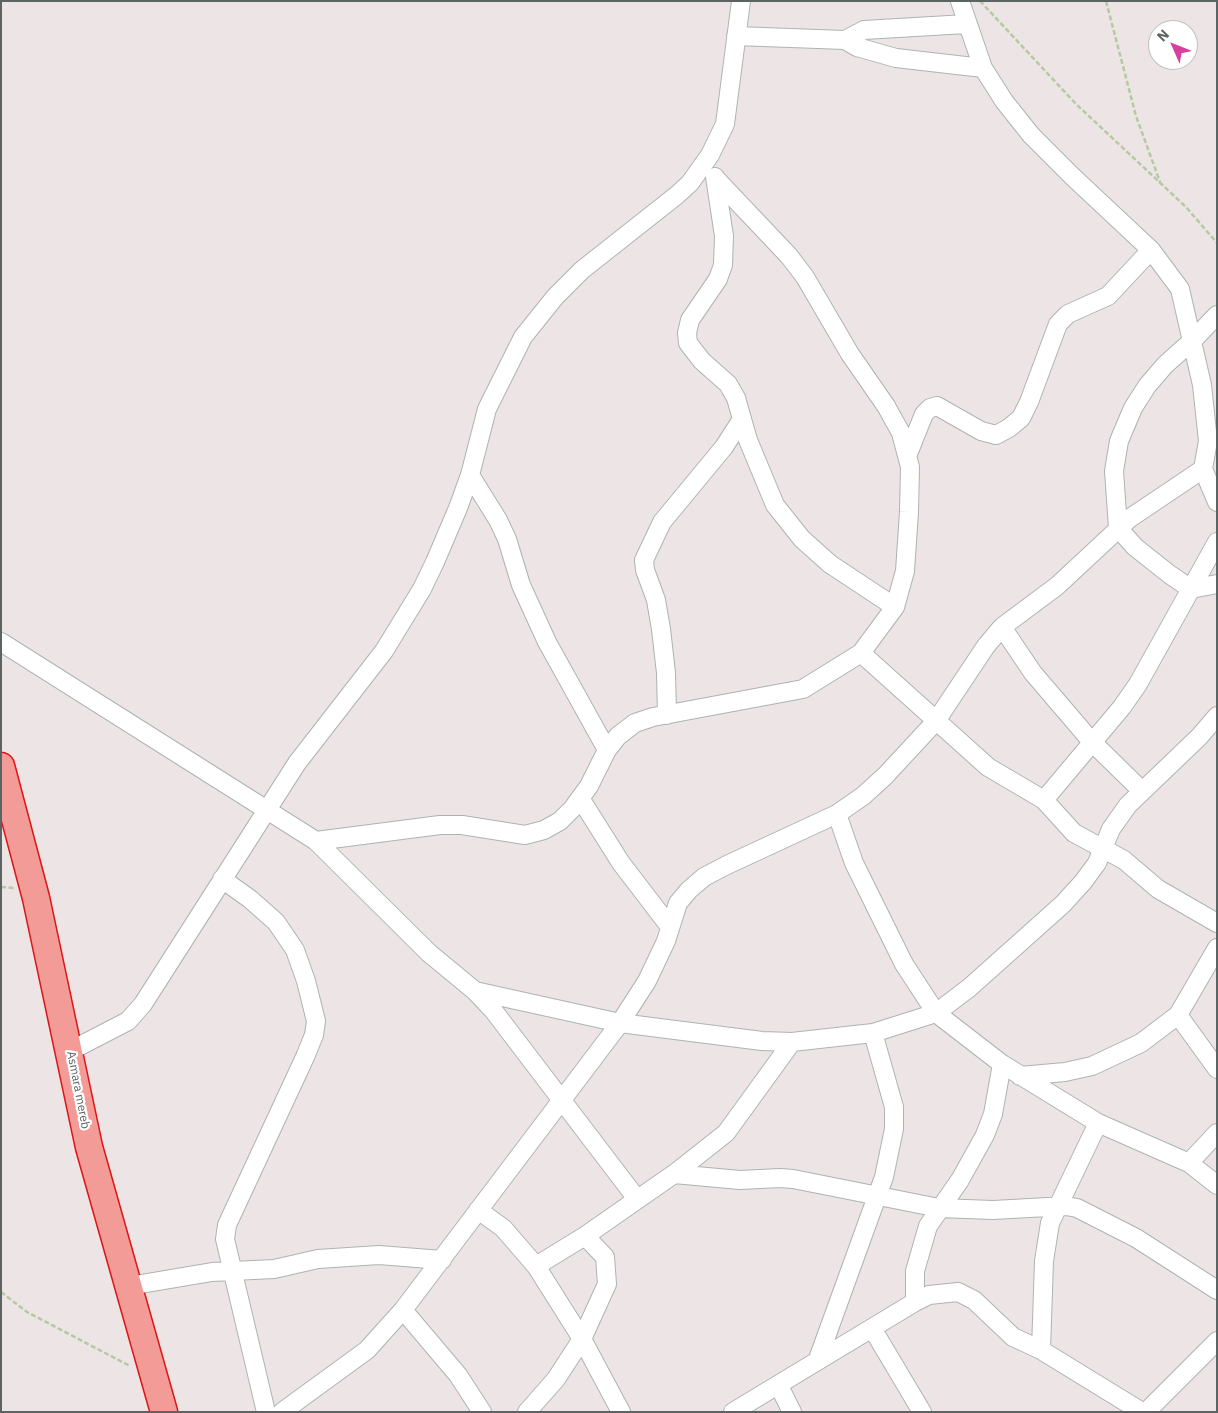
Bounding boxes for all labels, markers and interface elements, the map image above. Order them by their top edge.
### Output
north arrow [1148,20,1198,70]
text: N [1153,25,1173,45]
street label: Asmara mereb [63,1050,93,1130]

